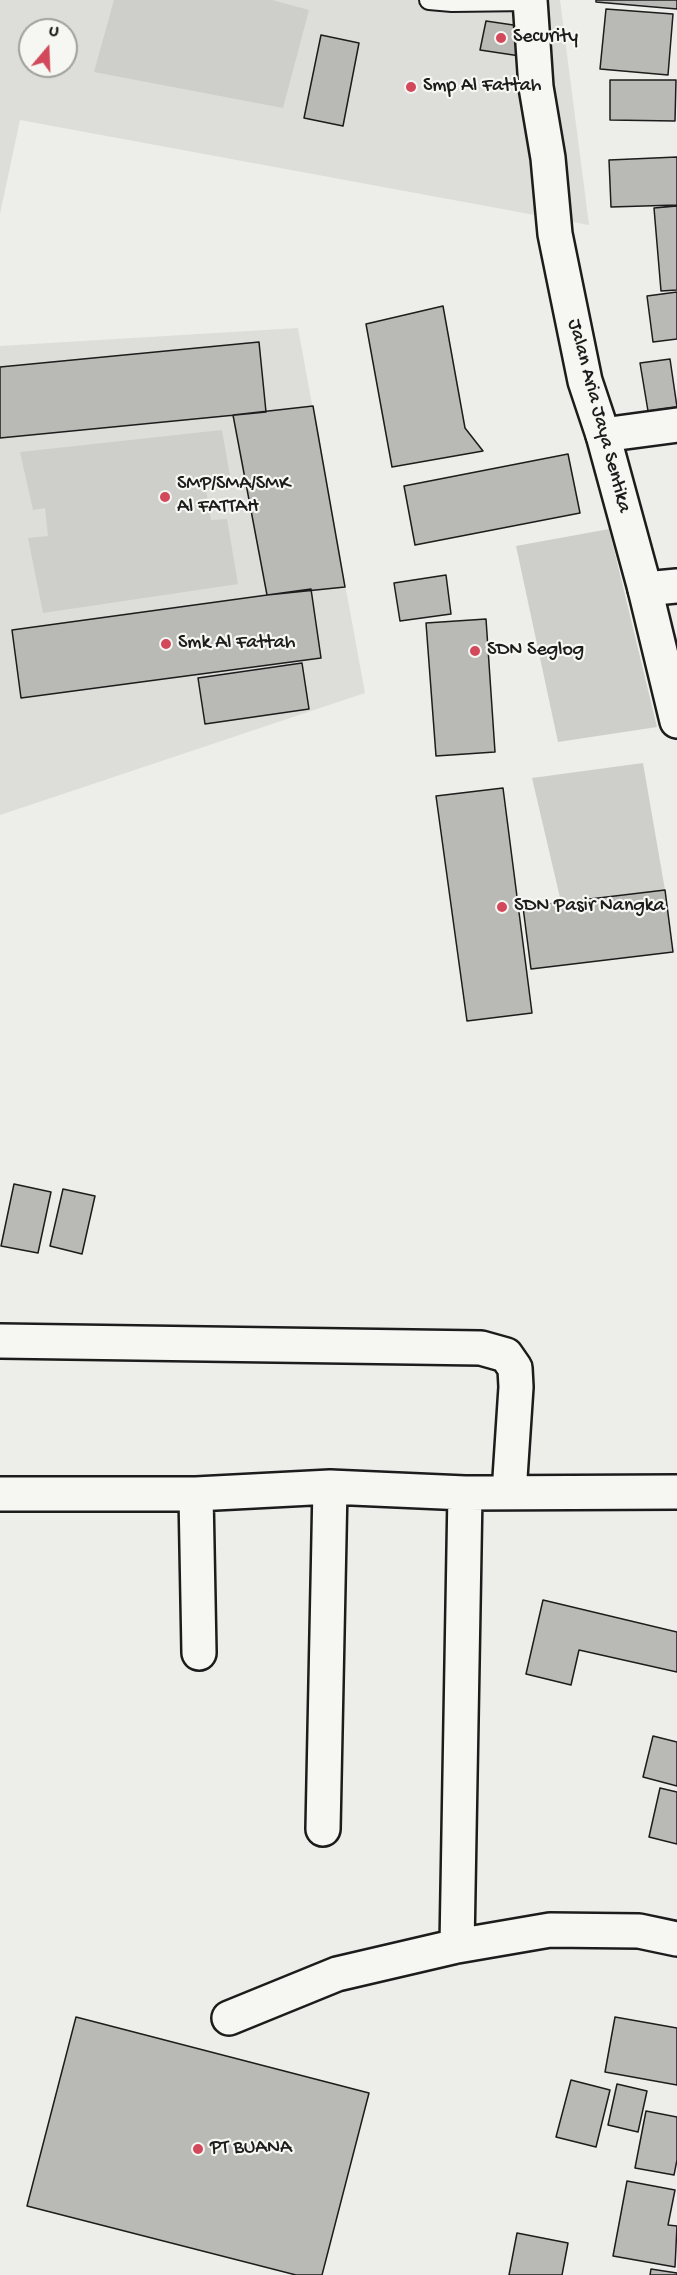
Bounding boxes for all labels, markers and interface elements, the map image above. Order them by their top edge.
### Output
north arrow [18,18,78,78]
text: U [46,22,61,43]
place label: Security [513,26,578,50]
marker: Security [494,31,508,45]
place label: Smp Al Fattah [423,75,542,99]
marker: Smp Al Fattah [404,80,418,94]
street label: Jalan Aria Jaya Sentika [561,317,635,515]
place label: SMP/SMA/SMK Al FATTAH [177,473,290,520]
marker: SMP/SMA/SMK Al FATTAH [158,490,172,504]
place label: Smk Al Fattah [178,632,296,656]
marker: Smk Al Fattah [159,637,173,651]
place label: SDN Seglog [487,639,584,663]
marker: SDN Seglog [468,644,482,658]
place label: SDN Pasir Nangka [514,895,665,919]
marker: SDN Pasir Nangka [495,900,509,914]
place label: PT BUANA [210,2137,292,2161]
marker: PT BUANA [191,2142,205,2156]

